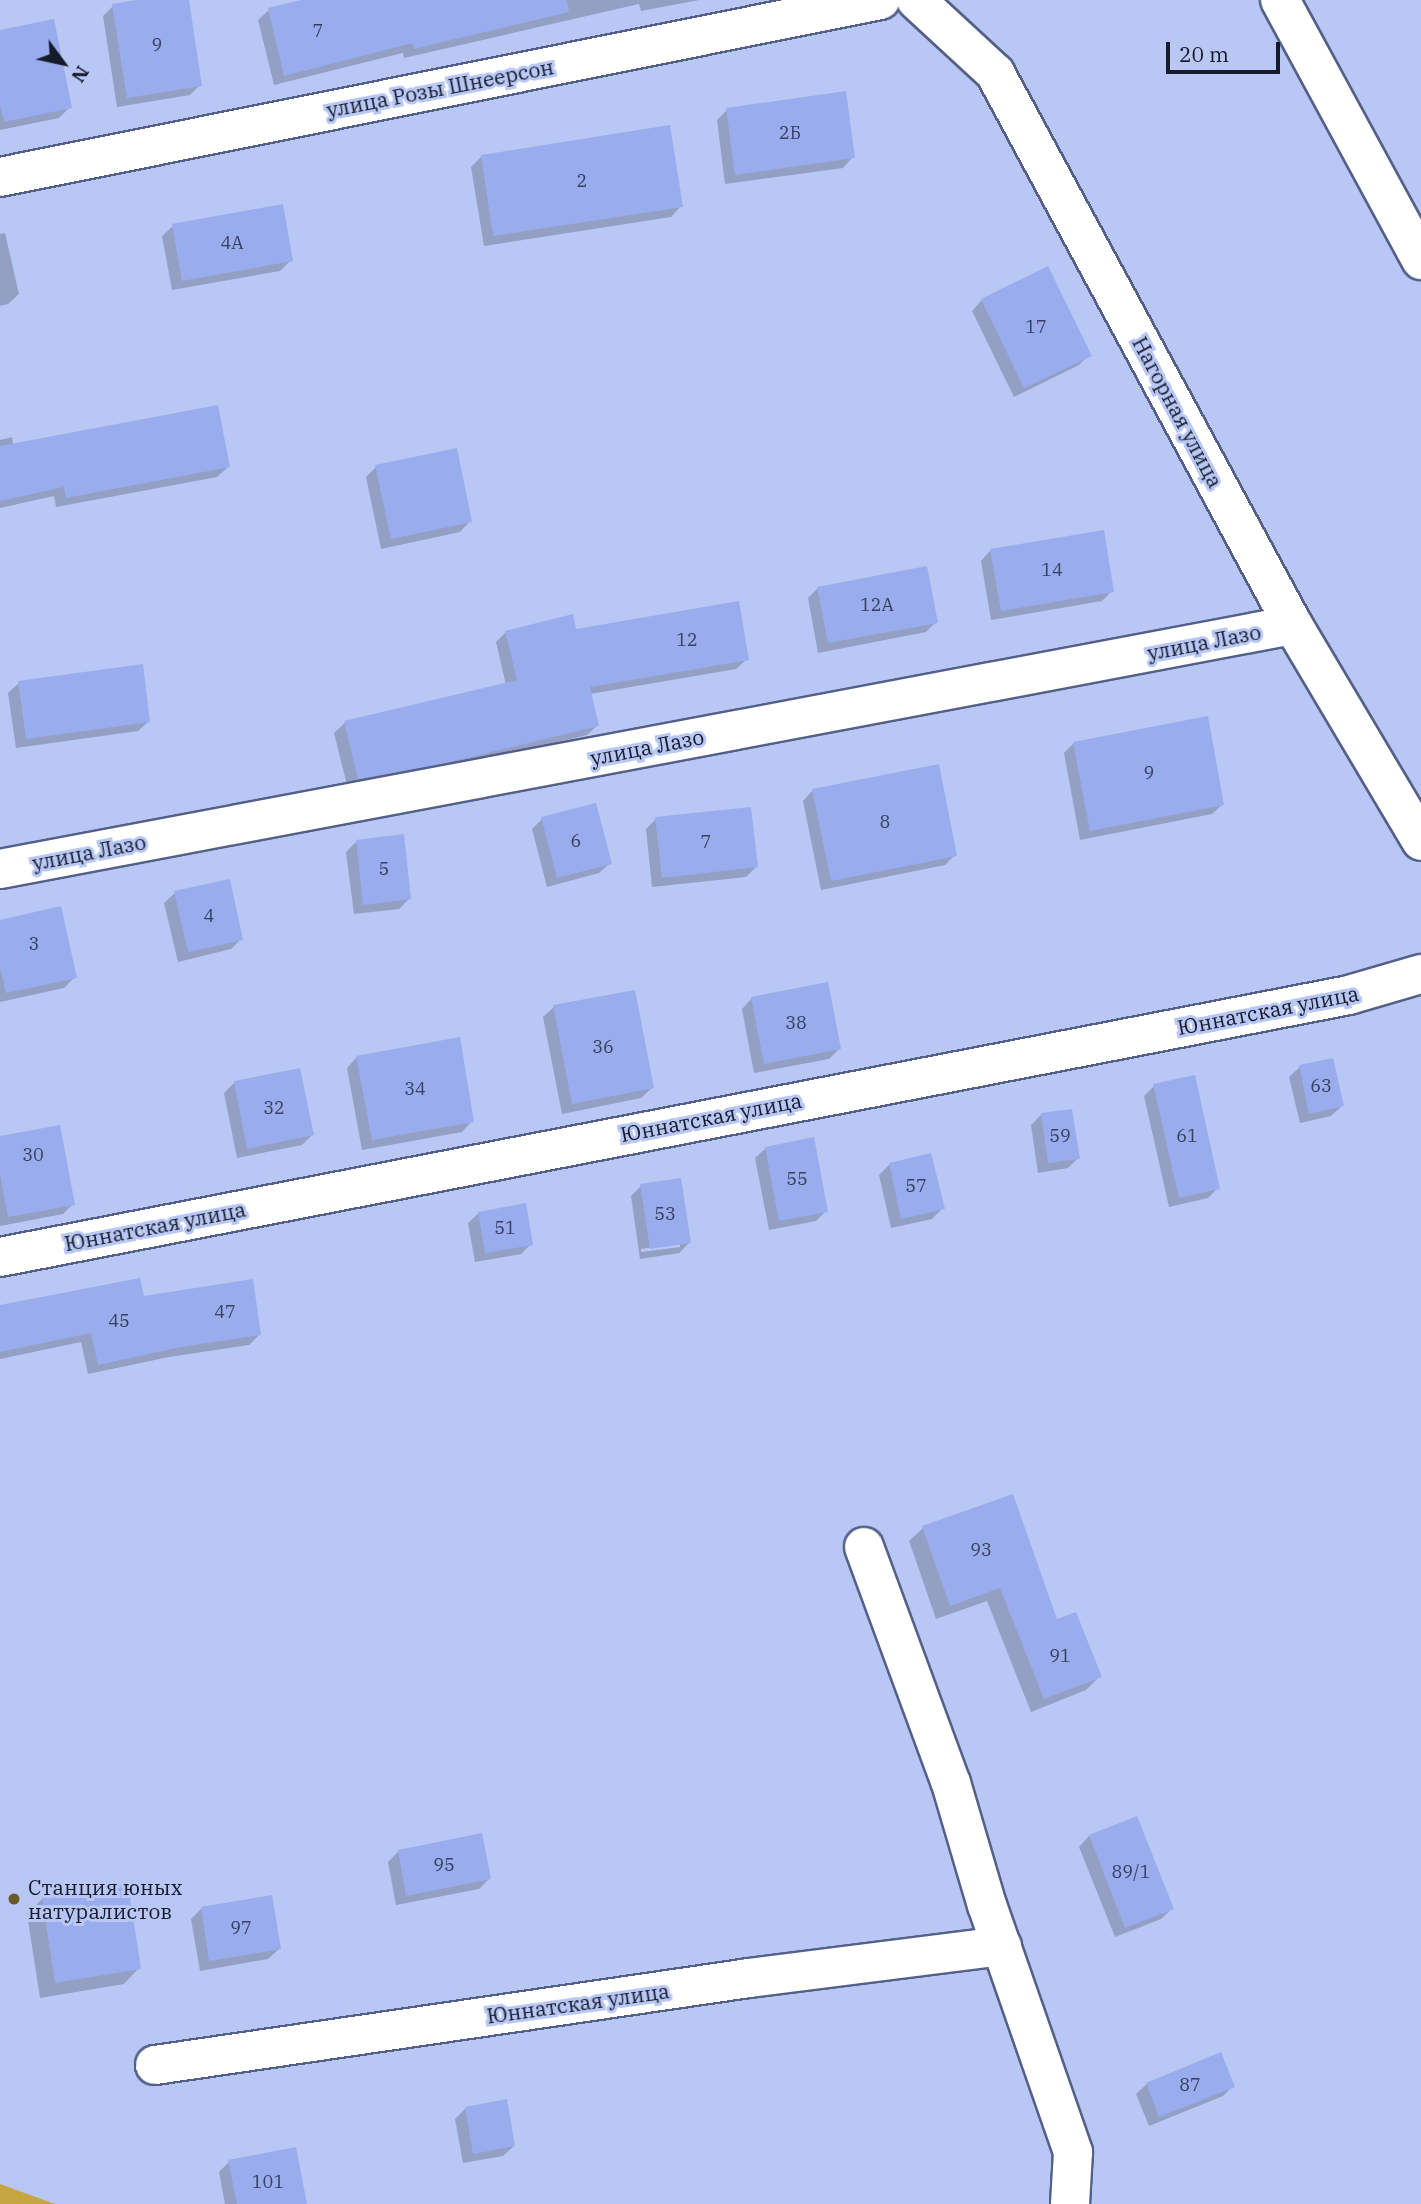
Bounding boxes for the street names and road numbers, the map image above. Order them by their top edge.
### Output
street label: улица Розы Шнеерсон [324,54,556,122]
street label: Нагорная улица [1128,332,1228,492]
street label: улица Лазо [1145,619,1263,665]
street label: улица Лазо [588,724,706,770]
street label: улица Лазо [30,829,148,875]
street label: Юннатская улица [1175,980,1361,1040]
street label: Юннатская улица [618,1087,804,1147]
street label: Юннатская улица [62,1196,248,1256]
street label: Юннатская улица [485,1978,671,2028]

